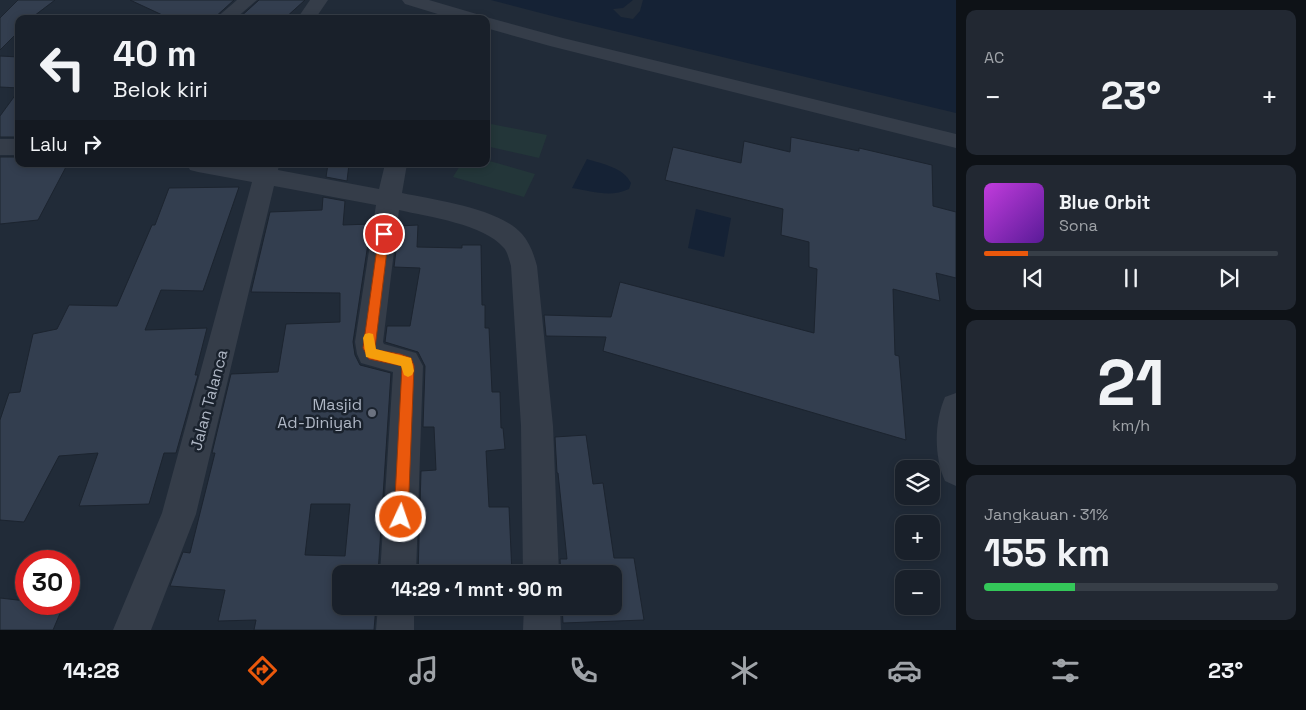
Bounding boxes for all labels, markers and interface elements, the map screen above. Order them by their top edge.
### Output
text: 40 m [113,32,197,76]
icon: left [30,35,95,100]
text: AC [984,47,1004,68]
text: 23° [1101,72,1161,120]
text: Belok kiri [113,75,208,103]
text: − [984,79,1001,115]
text: + [1261,79,1278,115]
icon: right [78,130,106,158]
text: Lalu [30,132,68,157]
text: Blue Orbit [1059,190,1150,215]
pin [363,213,405,255]
text: Sona [1059,215,1098,236]
icon: arrive [370,220,398,248]
icon: previous [1019,264,1047,292]
icon: pause [1117,264,1145,292]
icon: next [1215,264,1243,292]
text: 21 [1097,341,1165,424]
street label: Jalan Talanca [185,347,233,453]
place label: Masjid Ad-Diniyah [277,394,362,433]
marker: Masjid Ad-Diniyah [366,407,378,419]
text: km/h [1112,415,1150,436]
map controls [895,460,940,615]
button: layers [895,460,940,505]
position arrow [374,490,426,542]
text: Jangkauan · 31% [984,504,1108,525]
button: + [895,515,940,560]
text: 155 km [984,529,1110,577]
speed limit sign: 30 [15,550,80,615]
button: − [895,570,940,615]
text: 14:29 · 1 mnt · 90 m [391,577,563,602]
icon: directions [245,653,280,688]
icon: music [406,653,441,688]
icon: phone [566,653,601,688]
icon: climate [727,653,762,688]
icon: car [887,653,922,688]
icon: filters [1048,653,1083,688]
text: 14:28 [63,656,120,684]
text: 23° [1208,656,1243,684]

